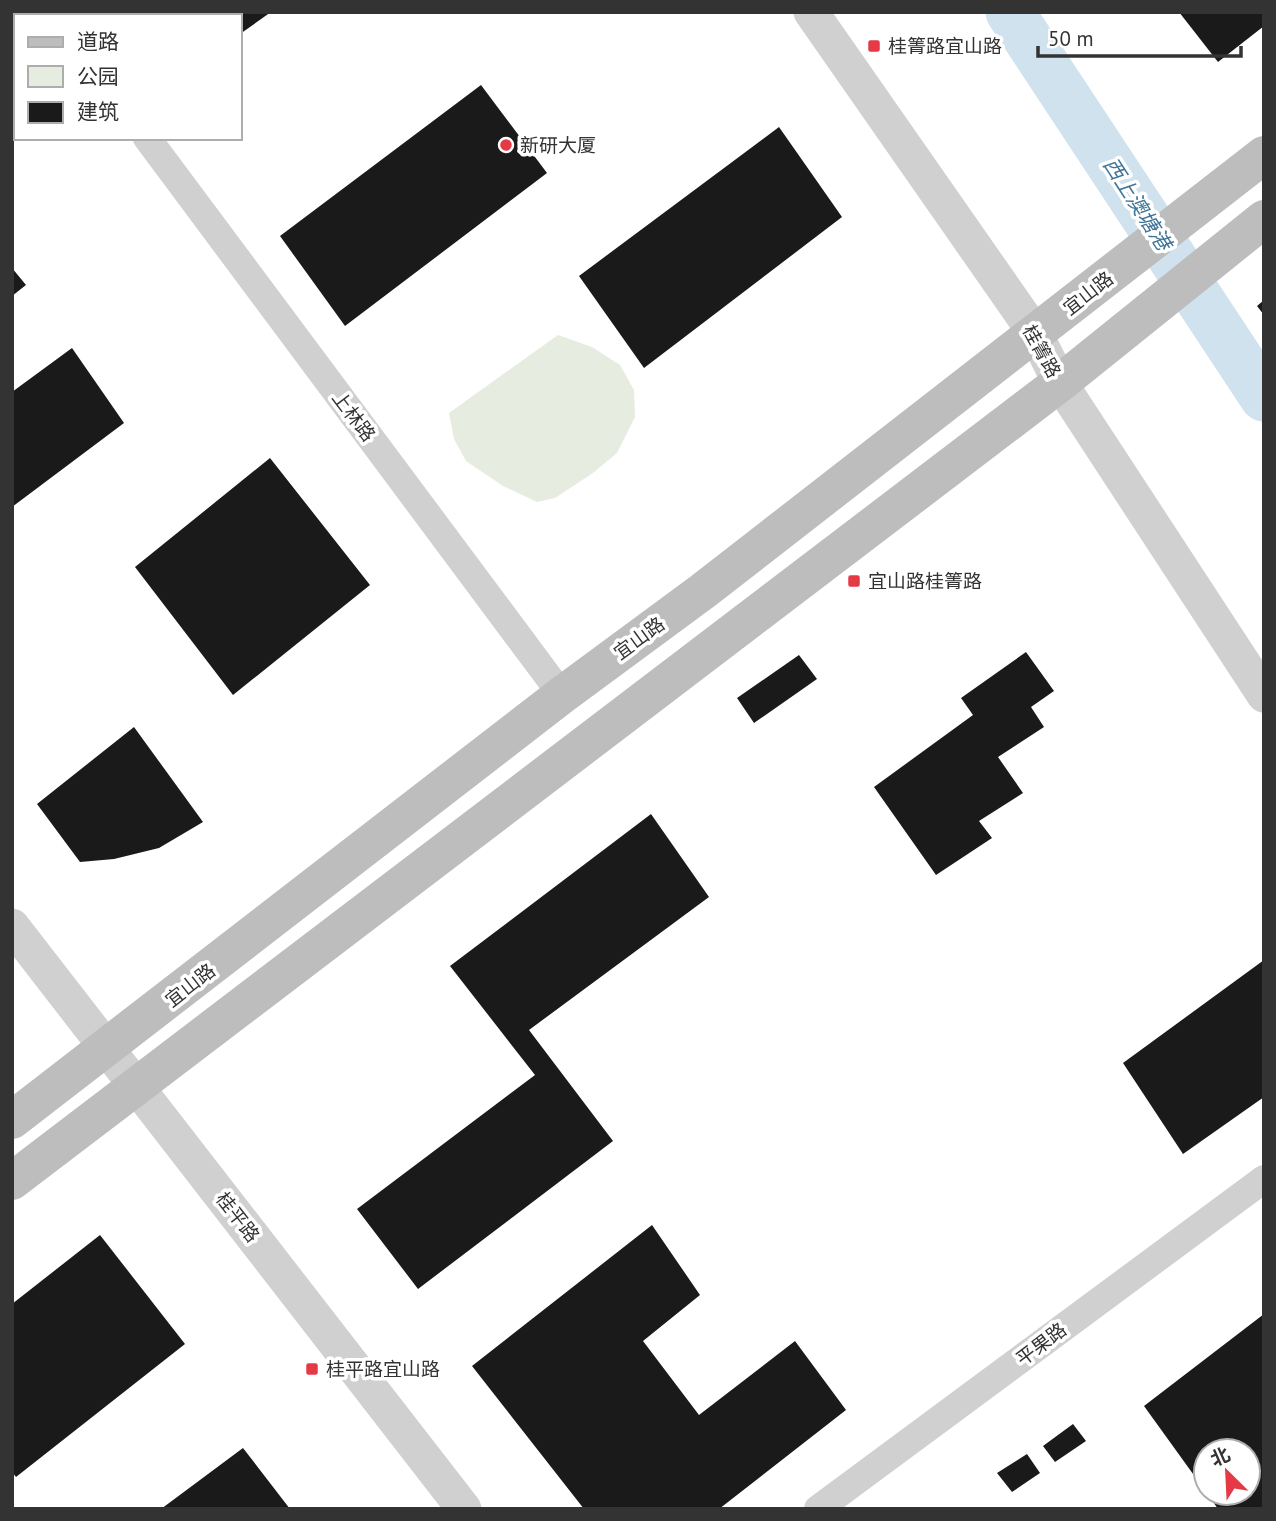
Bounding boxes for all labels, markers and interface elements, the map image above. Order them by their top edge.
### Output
legend [14,14,242,140]
scale bar [1038,14,1241,58]
text: 50 m [1048,25,1094,52]
text: 道路 [77,28,119,55]
place label: 桂箐路宜山路 [888,34,1002,58]
marker: 桂箐路宜山路 [866,38,882,54]
text: 公园 [77,63,119,90]
text: 建筑 [77,98,119,125]
place label: 新研大厦 [520,133,596,157]
marker: 新研大厦 [498,137,514,153]
water label: 西上澳塘港 [1098,152,1179,258]
street label: 宜山路 [1058,266,1118,320]
street label: 桂箐路 [1018,320,1066,382]
street label: 上林路 [327,386,381,446]
place label: 宜山路桂箐路 [868,569,982,593]
marker: 宜山路桂箐路 [846,573,862,589]
street label: 宜山路 [609,612,669,664]
street label: 宜山路 [160,958,220,1012]
street label: 桂平路 [211,1187,265,1247]
street label: 平果路 [1011,1317,1071,1371]
place label: 桂平路宜山路 [326,1357,440,1381]
marker: 桂平路宜山路 [304,1361,320,1377]
north arrow [1192,1437,1262,1507]
text: 北 [1207,1442,1234,1471]

